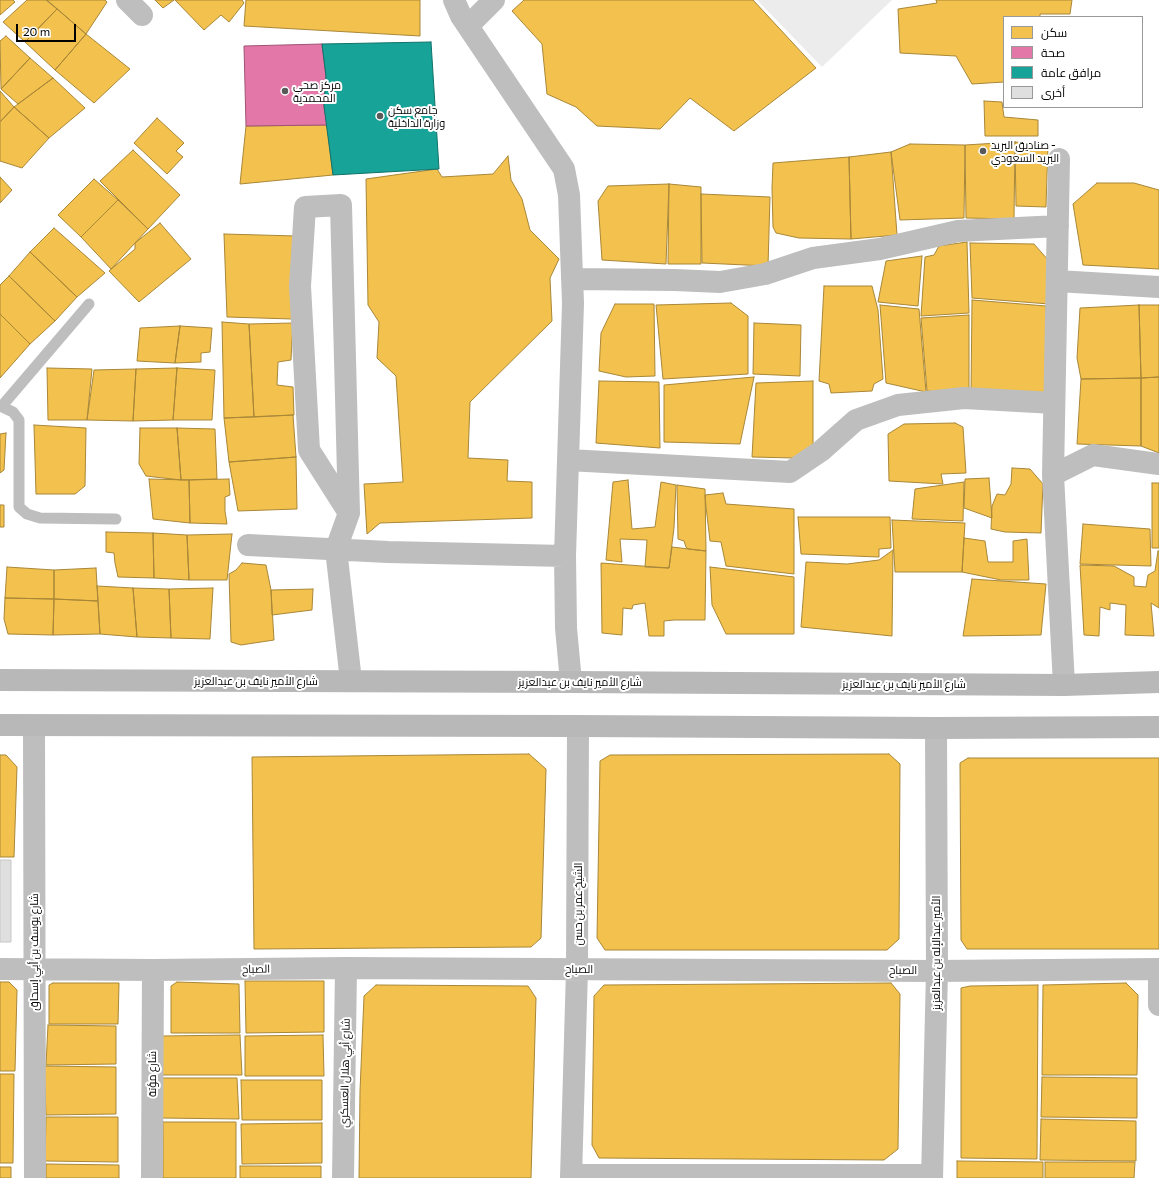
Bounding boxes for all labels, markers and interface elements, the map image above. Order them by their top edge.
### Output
scale bar [18,16,78,42]
legend [1003,16,1143,108]
text: 20 m [23,24,50,38]
text: سكن [1041,25,1067,39]
text: صحة [1041,45,1065,59]
text: مرافق عامة [1041,65,1101,79]
place label: مركز صحي المحمدية [293,78,341,104]
text: أخرى [1041,85,1065,99]
marker: مركز صحي المحمدية [280,86,290,96]
place label: جامع سكن وزارة الداخلية [388,103,445,129]
marker: جامع سكن وزارة الداخلية [375,111,385,121]
place label: صناديق البريد - البريد السعودي [991,138,1059,164]
marker: صناديق البريد - البريد السعودي [978,146,988,156]
street label: شارع الأمير نايف بن عبدالعزيز [194,674,318,688]
street label: شارع الأمير نايف بن عبدالعزيز [518,675,642,689]
street label: شارع الأمير نايف بن عبدالعزيز [842,677,966,691]
street label: الشيخ عمر بن حسن [571,863,585,945]
street label: شارع يوسف بن أبي إسحاق [27,893,41,1011]
street label: الأمير عبدالإله بن عبدالعزيز [929,896,943,1010]
street label: الصباح [242,962,270,976]
street label: الصباح [565,962,593,976]
street label: الصباح [889,963,917,977]
street label: شارع أبي هلال العسكري [337,1018,353,1128]
street label: شارع مؤتة [145,1051,159,1097]

